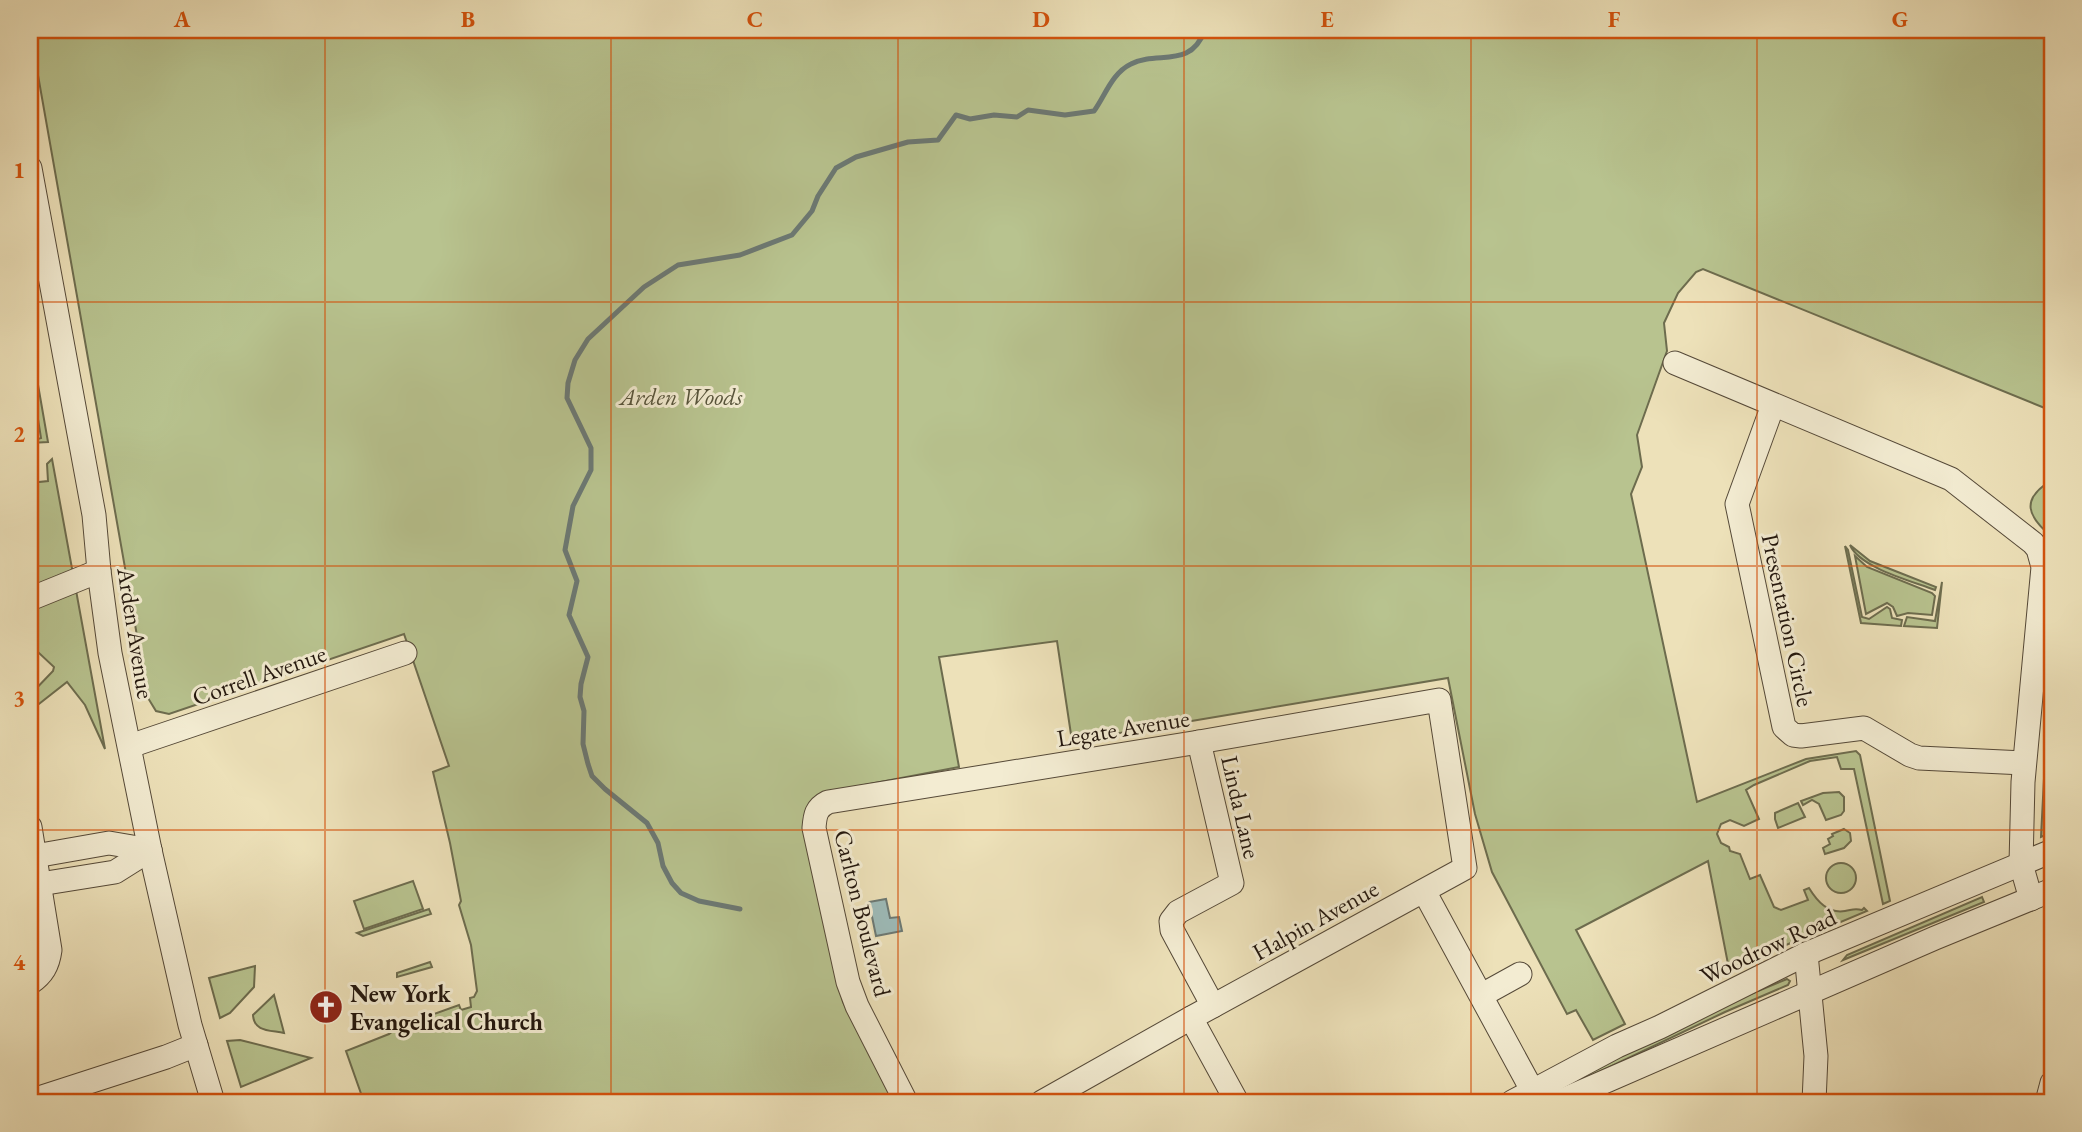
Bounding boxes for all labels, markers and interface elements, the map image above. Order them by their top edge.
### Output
text: A [173,4,191,34]
text: B [461,4,475,34]
text: C [747,4,763,34]
text: D [1032,4,1050,34]
text: E [1320,4,1334,34]
text: F [1608,4,1621,34]
text: G [1892,4,1908,34]
text: 1 [13,155,25,185]
park label: Arden Woods [618,381,743,412]
text: 2 [13,419,25,449]
street label: Presentation Circle [1755,531,1821,709]
street label: Arden Avenue [110,564,162,701]
street label: Correll Avenue [188,638,330,712]
text: 3 [13,683,25,713]
street label: Legate Avenue [1054,702,1192,754]
street label: Linda Lane [1214,752,1268,862]
street label: Carlton Boulevard [827,826,899,1000]
street label: Halpin Avenue [1246,873,1384,967]
street label: Woodrow Road [1695,901,1842,991]
text: 4 [13,947,26,977]
place label: New York Evangelical Church [350,978,543,1038]
church icon: New York Evangelical Church [307,988,345,1026]

